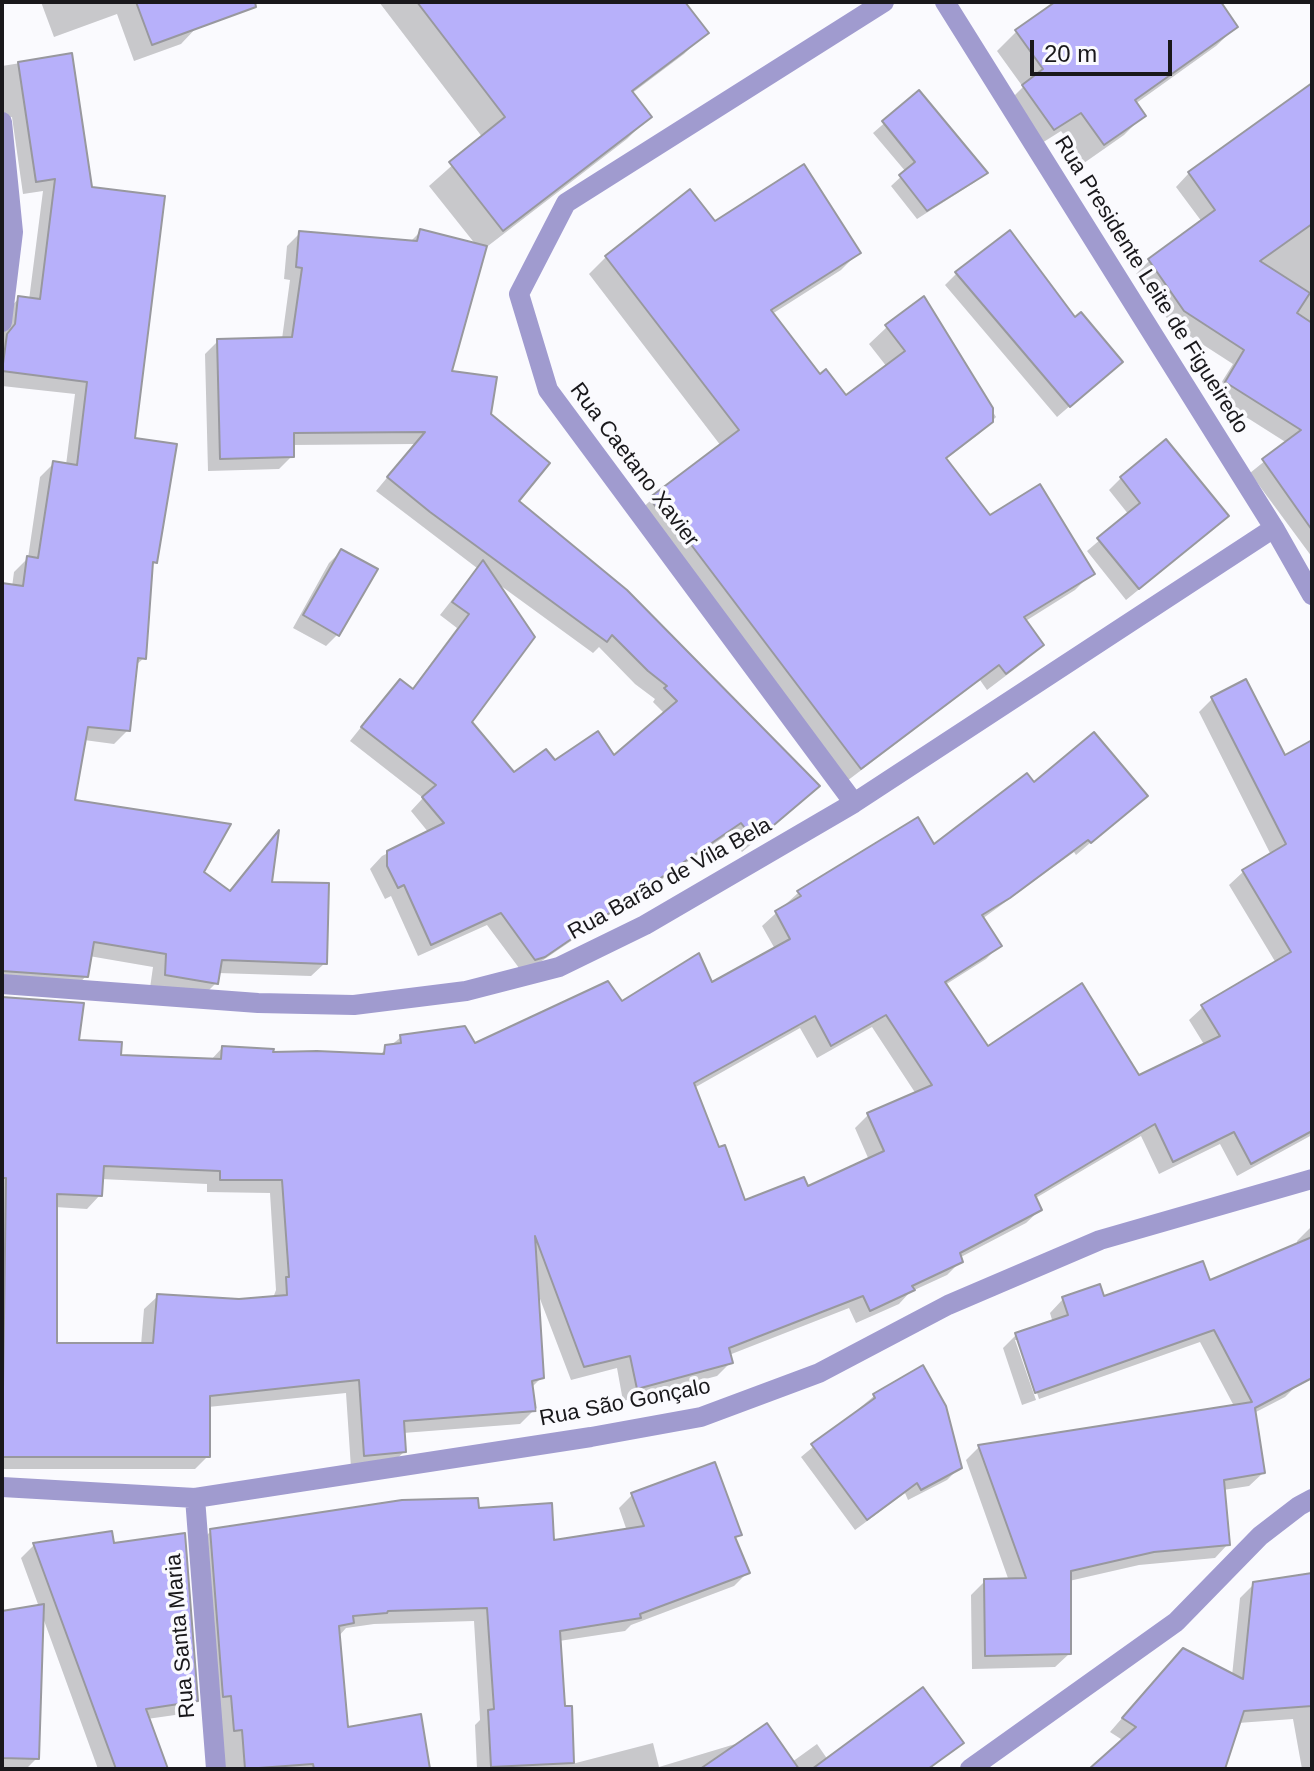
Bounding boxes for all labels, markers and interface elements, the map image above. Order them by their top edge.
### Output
scale bar [1034,24,1176,74]
text: 20 m [1044,40,1097,67]
street label: Rua Presidente Leite de Figueiredo [1048,131,1254,439]
street label: Rua Caetano Xavier [564,378,704,552]
street label: Rua Barão de Vila Bela [564,812,776,946]
street label: Rua São Gonçalo [537,1373,713,1433]
street label: Rua Santa Maria [161,1553,201,1719]

